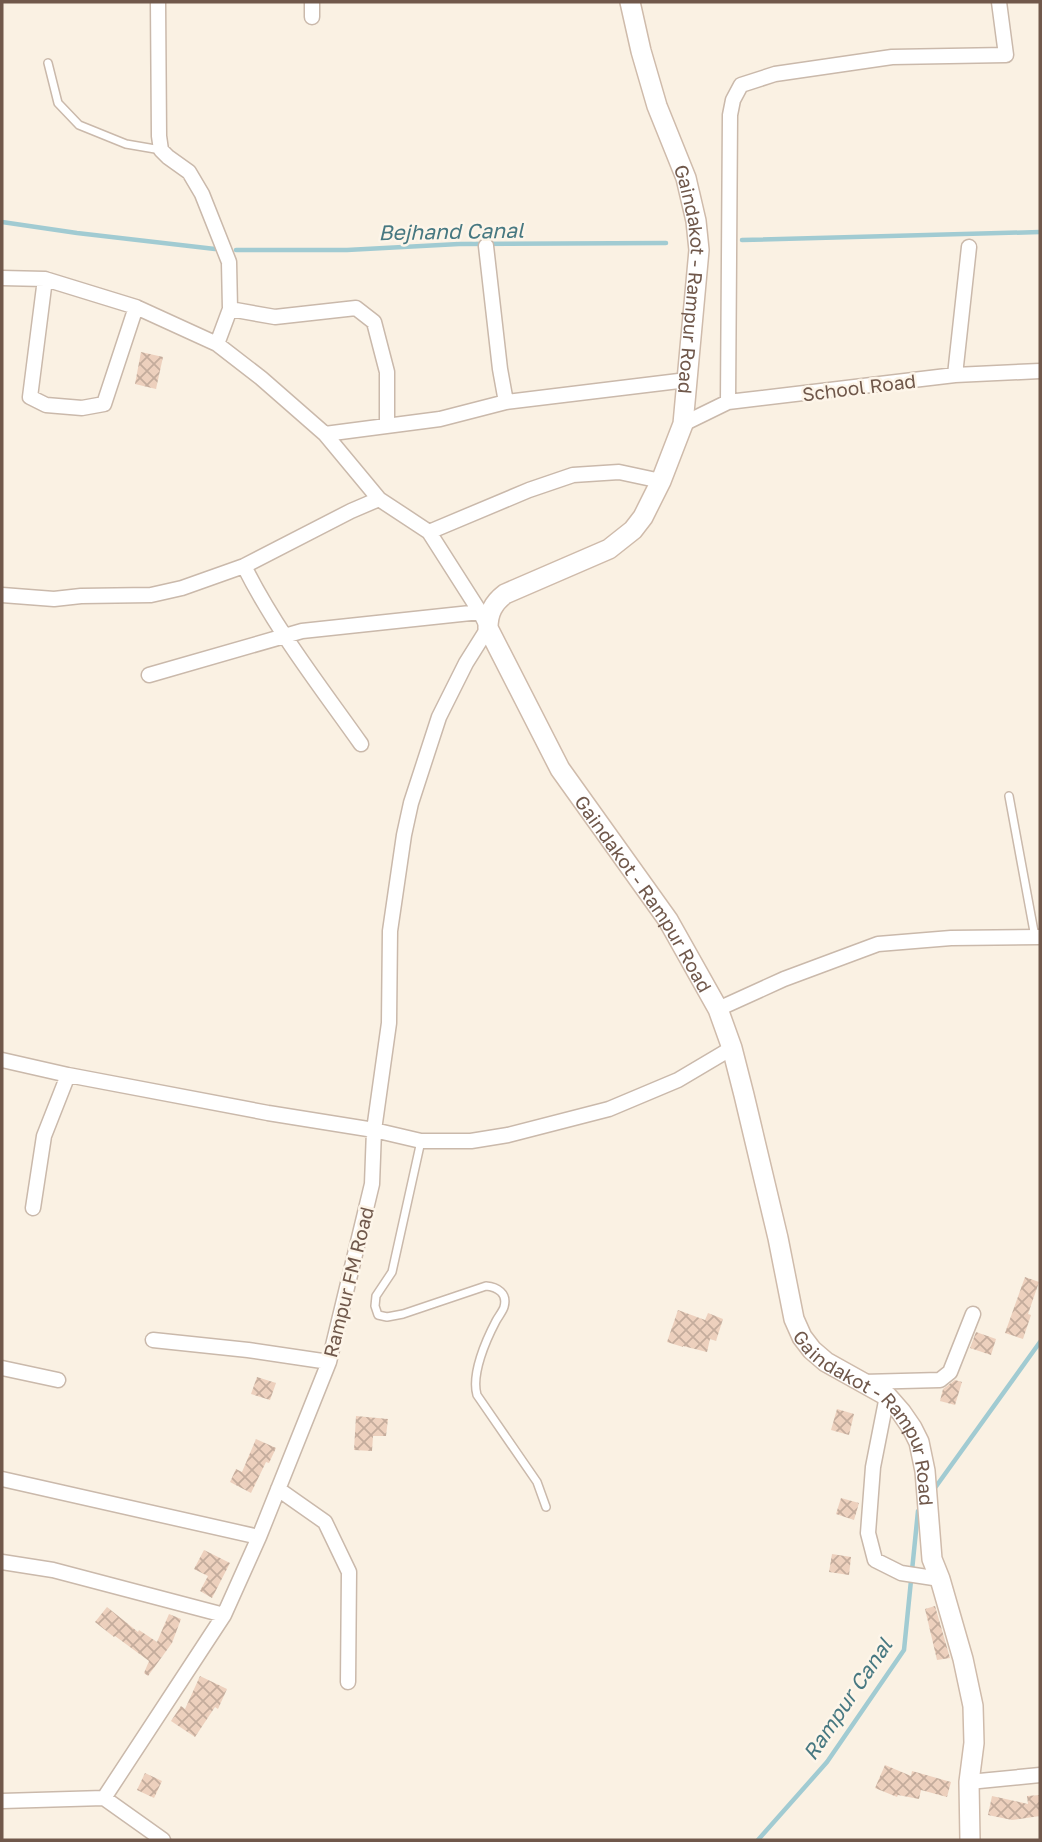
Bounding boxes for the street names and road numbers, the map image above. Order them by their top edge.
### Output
street label: Gaindakot - Rampur Road [670,161,711,395]
street label: School Road [801,369,917,405]
street label: Gaindakot - Rampur Road [571,790,717,996]
street label: Rampur FM Road [318,1204,378,1360]
street label: Gaindakot - Rampur Road [789,1325,939,1506]

